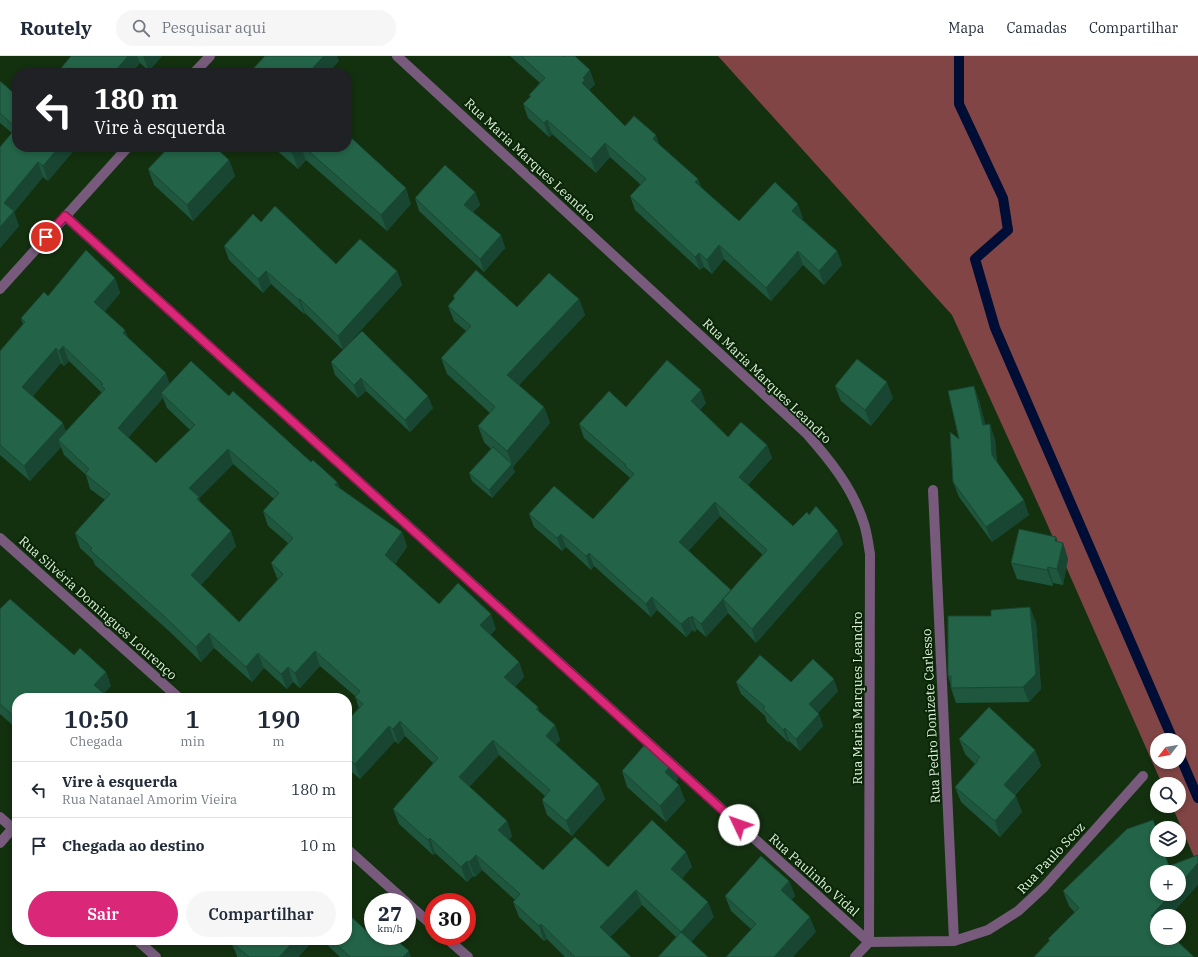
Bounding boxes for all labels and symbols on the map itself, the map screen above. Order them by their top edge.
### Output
street label: Rua Maria Marques Leandro [461,95,599,225]
pin [29,220,63,254]
street label: Rua Maria Marques Leandro [699,315,835,447]
street label: Rua Silvéria Domingues Lourenço [15,532,181,684]
street label: Rua Maria Marques Leandro [849,612,866,784]
street label: Rua Pedro Donizete Carlesso [918,628,944,804]
north arrow [1150,733,1186,769]
position arrow [718,804,760,846]
street label: Rua Paulo Scoz [1013,819,1089,897]
street label: Rua Paulinho Vidal [765,830,863,920]
speed limit sign: 30 [424,893,476,945]

